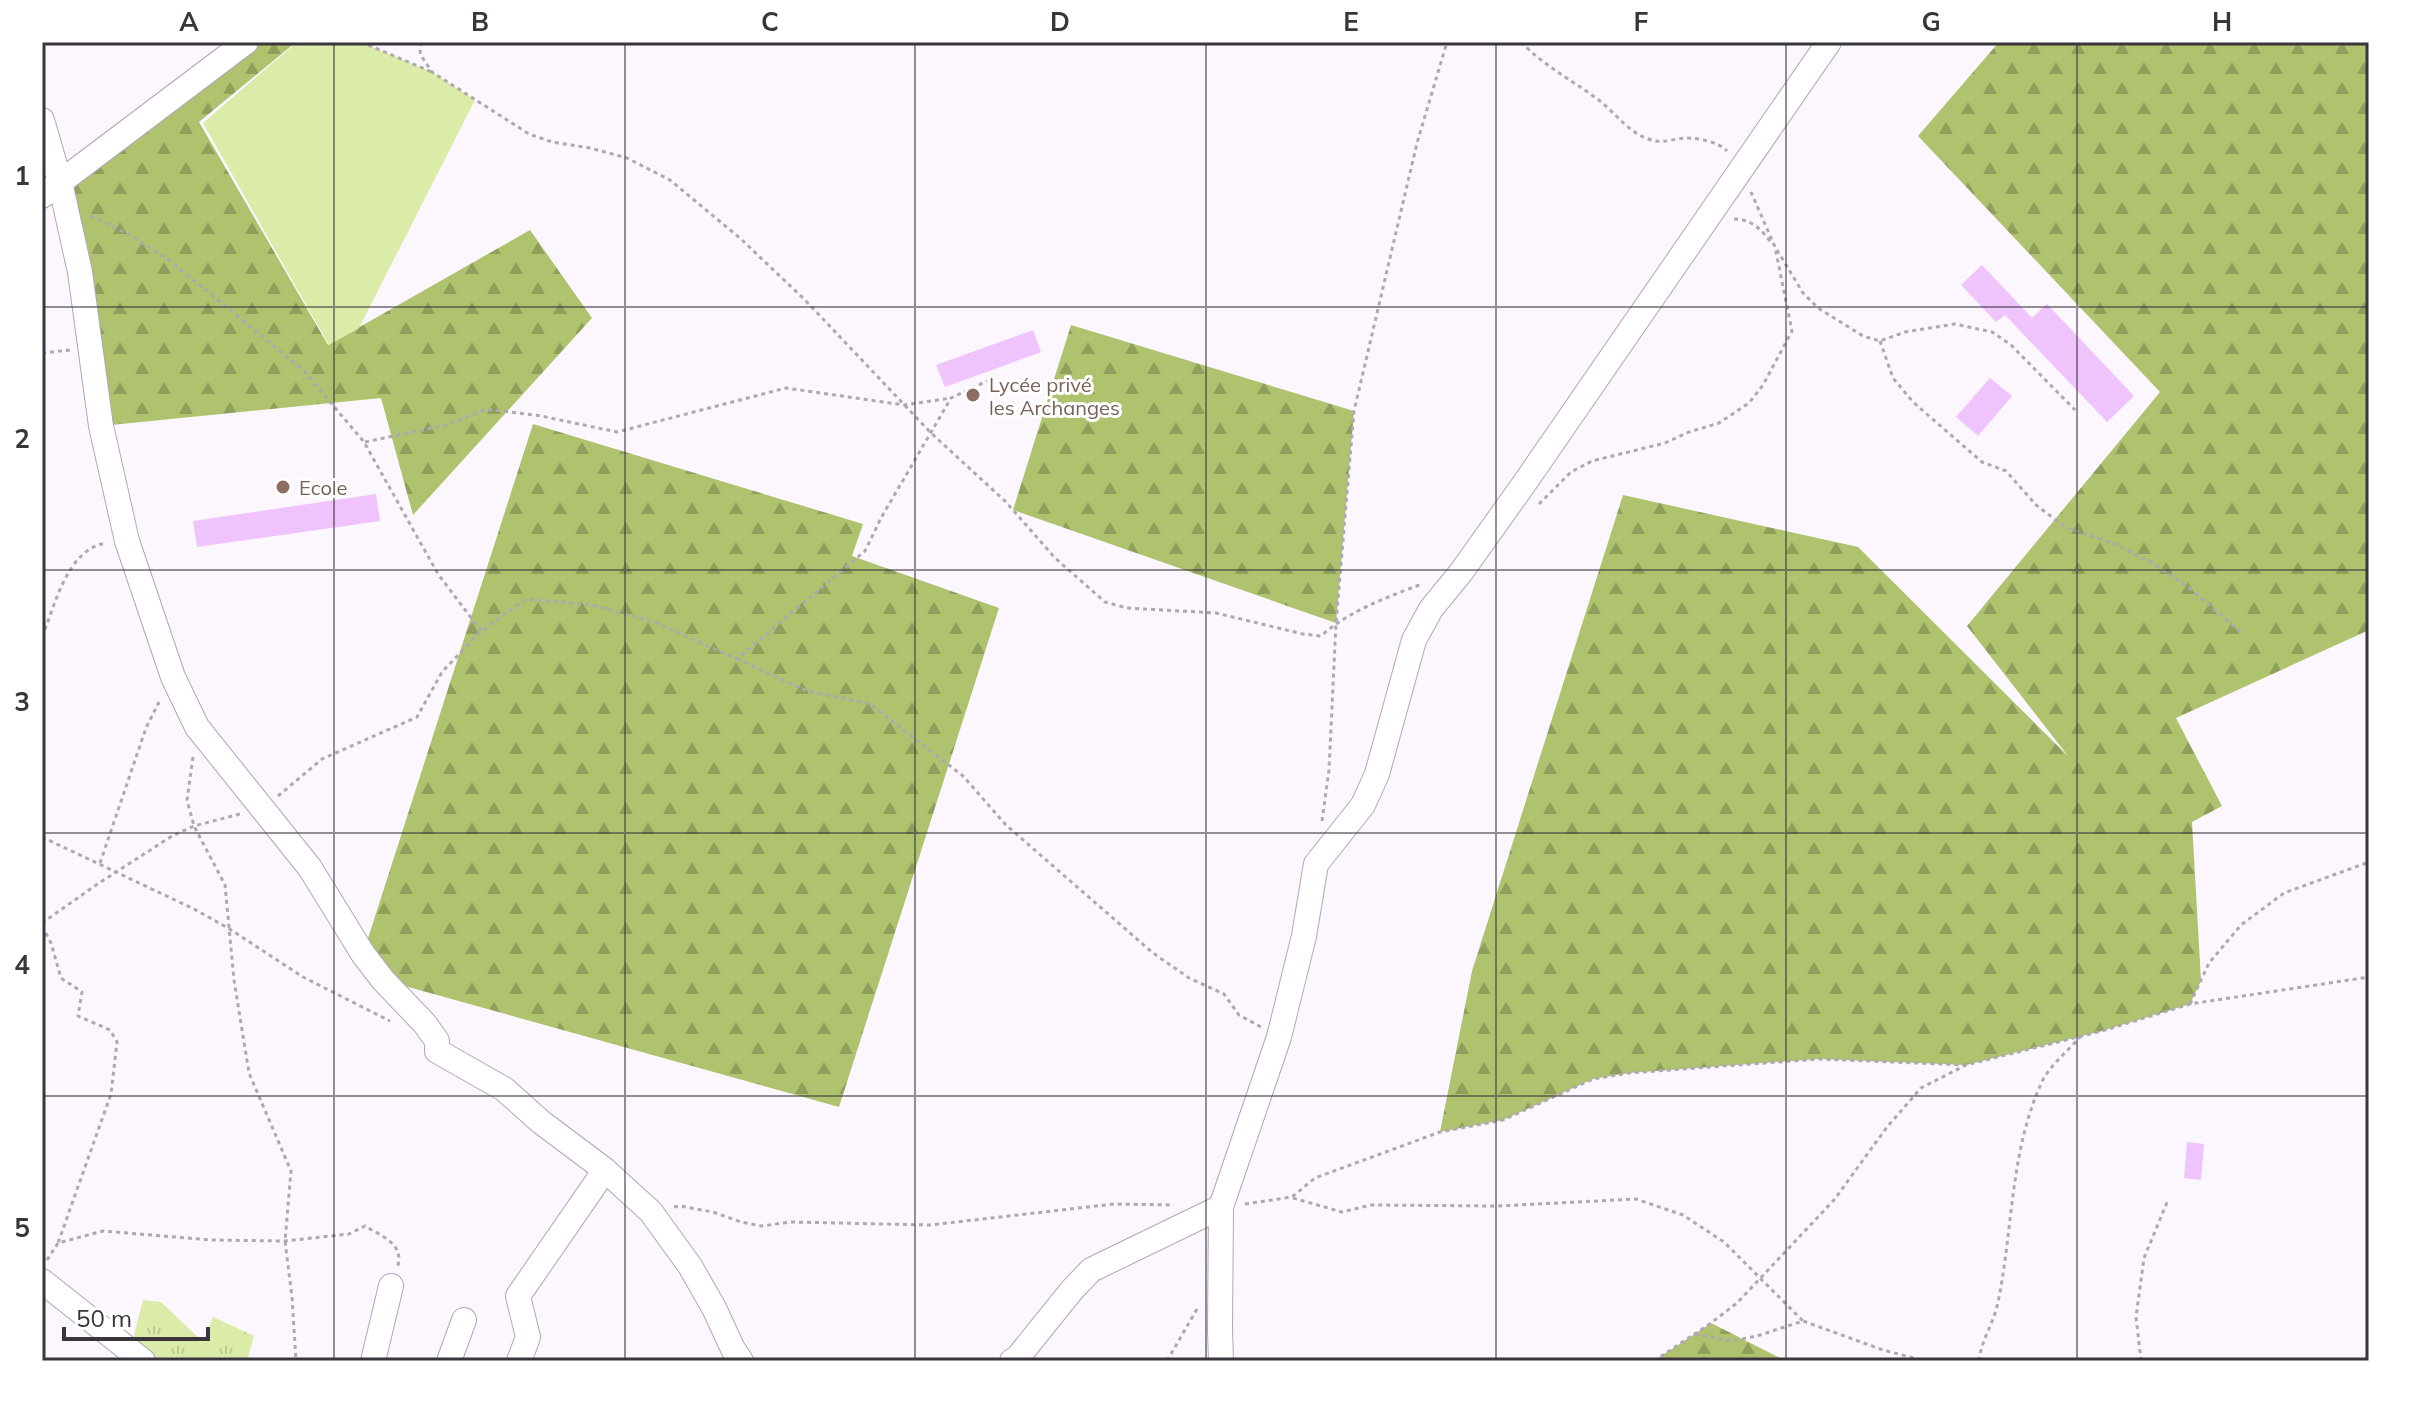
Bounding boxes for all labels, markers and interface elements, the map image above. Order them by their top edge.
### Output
text: A [179,5,199,38]
text: B [471,5,489,38]
text: C [761,5,779,38]
text: D [1050,5,1070,38]
text: E [1343,5,1359,38]
text: F [1634,5,1649,38]
text: G [1921,5,1941,38]
text: H [2212,5,2232,38]
text: 1 [14,159,30,192]
place label: Lycée privé les Archanges [989,372,1120,420]
marker: Lycée privé les Archanges [964,386,982,404]
text: 2 [14,422,30,455]
place label: Ecole [299,475,347,500]
marker: Ecole [274,478,292,496]
text: 3 [14,685,30,718]
text: 4 [14,948,30,981]
text: 5 [14,1211,30,1244]
scale bar [64,1291,208,1341]
text: 50 m [76,1303,132,1333]

